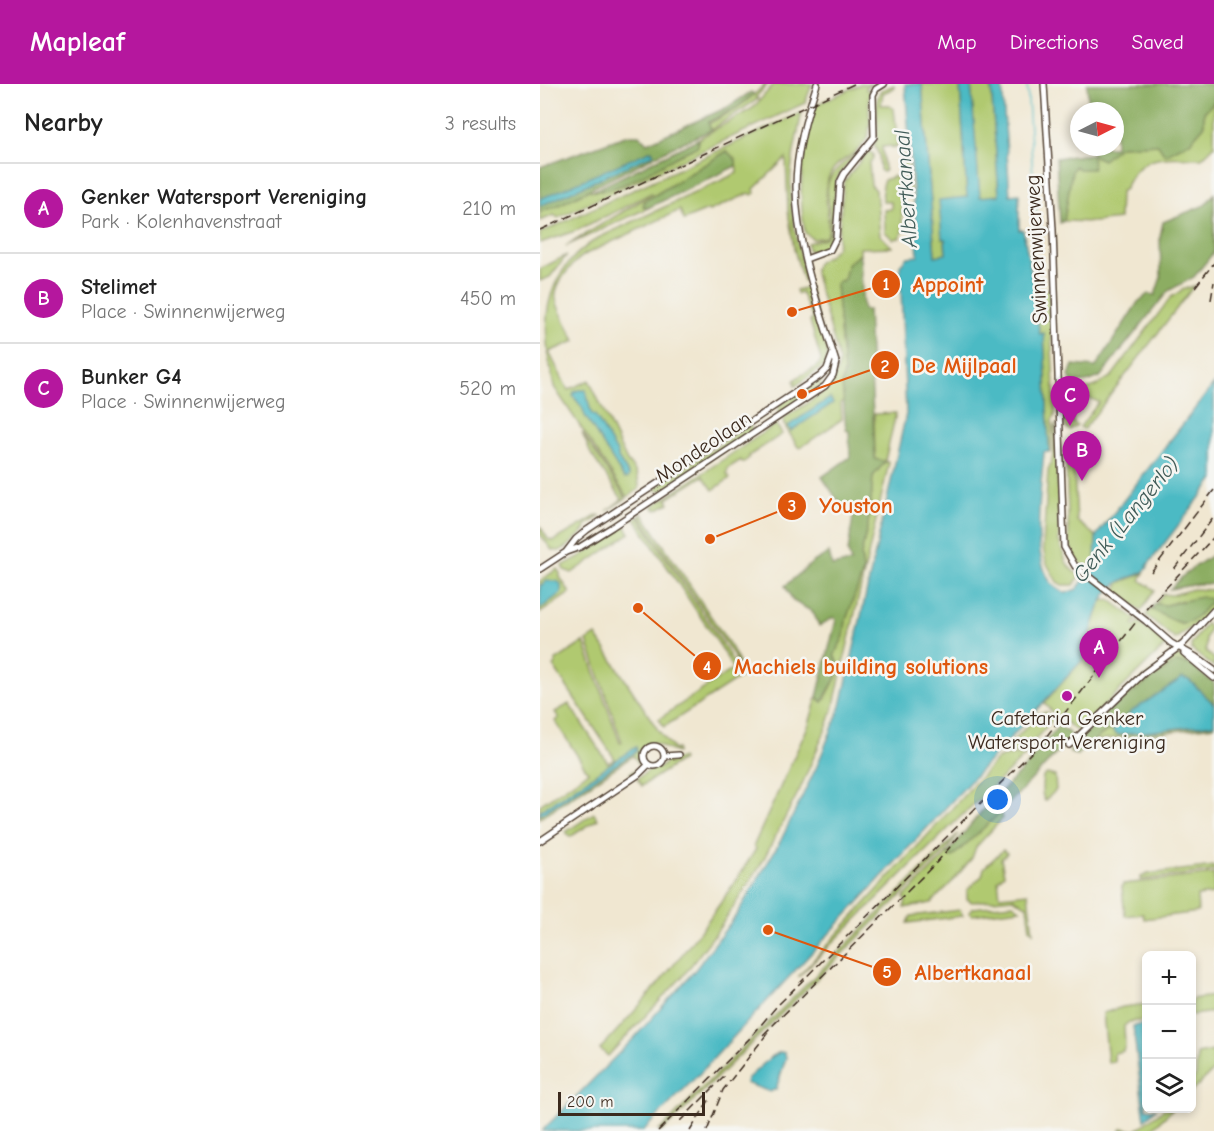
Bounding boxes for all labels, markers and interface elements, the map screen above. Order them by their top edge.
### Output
text: Mapleaf [30,26,125,58]
text: Map [937,30,977,54]
text: Directions [1010,30,1099,54]
text: Saved [1132,30,1184,54]
north arrow [1070,102,1124,156]
text: Nearby [24,108,103,138]
text: 3 results [445,112,516,135]
water label: Albertkanaal [889,128,923,250]
street label: Swinnenwijerweg [1020,174,1052,324]
text: Genker Watersport Vereniging [81,184,367,210]
text: A [38,197,49,220]
text: 210 m [462,197,516,220]
text: Park · Kolenhavenstraat [81,210,281,233]
callout: Appoint [871,264,995,304]
text: Appoint [913,272,984,298]
text: Stelimet [81,274,157,300]
text: 1 [882,274,890,295]
text: B [37,287,50,310]
text: 450 m [460,287,516,310]
text: Place · Swinnenwijerweg [81,300,286,323]
callout: De Mijlpaal [870,345,1029,385]
text: De Mijlpaal [911,353,1017,379]
text: 2 [881,356,890,377]
text: Bunker G4 [81,364,182,390]
pin: C [1050,376,1090,426]
text: C [37,377,50,400]
text: 520 m [459,377,516,400]
text: Place · Swinnenwijerweg [81,390,286,413]
street label: Mondeolaan [650,406,756,488]
pin: B [1062,432,1102,481]
water label: Genk (Langerlo) [1067,451,1184,588]
callout: Youston [777,486,904,526]
text: Youston [819,493,893,519]
text: 3 [788,496,796,517]
pin: A [1080,628,1118,678]
callout: Machiels building solutions [692,646,1000,686]
text: Machiels building solutions [734,654,988,680]
text: 4 [703,657,711,678]
marker: Cafetaria Genker Watersport Vereniging [1060,689,1074,703]
place label: Cafetaria Genker Watersport Vereniging [968,706,1166,754]
your location [983,785,1012,814]
map controls [1142,951,1196,1113]
button: + [1142,951,1196,1005]
callout: Albertkanaal [872,952,1043,992]
text: Albertkanaal [915,960,1031,986]
text: 5 [882,962,892,983]
button: − [1142,1005,1196,1059]
button: layers [1142,1059,1196,1113]
scale bar [558,1089,705,1116]
text: 200 m [567,1093,613,1111]

